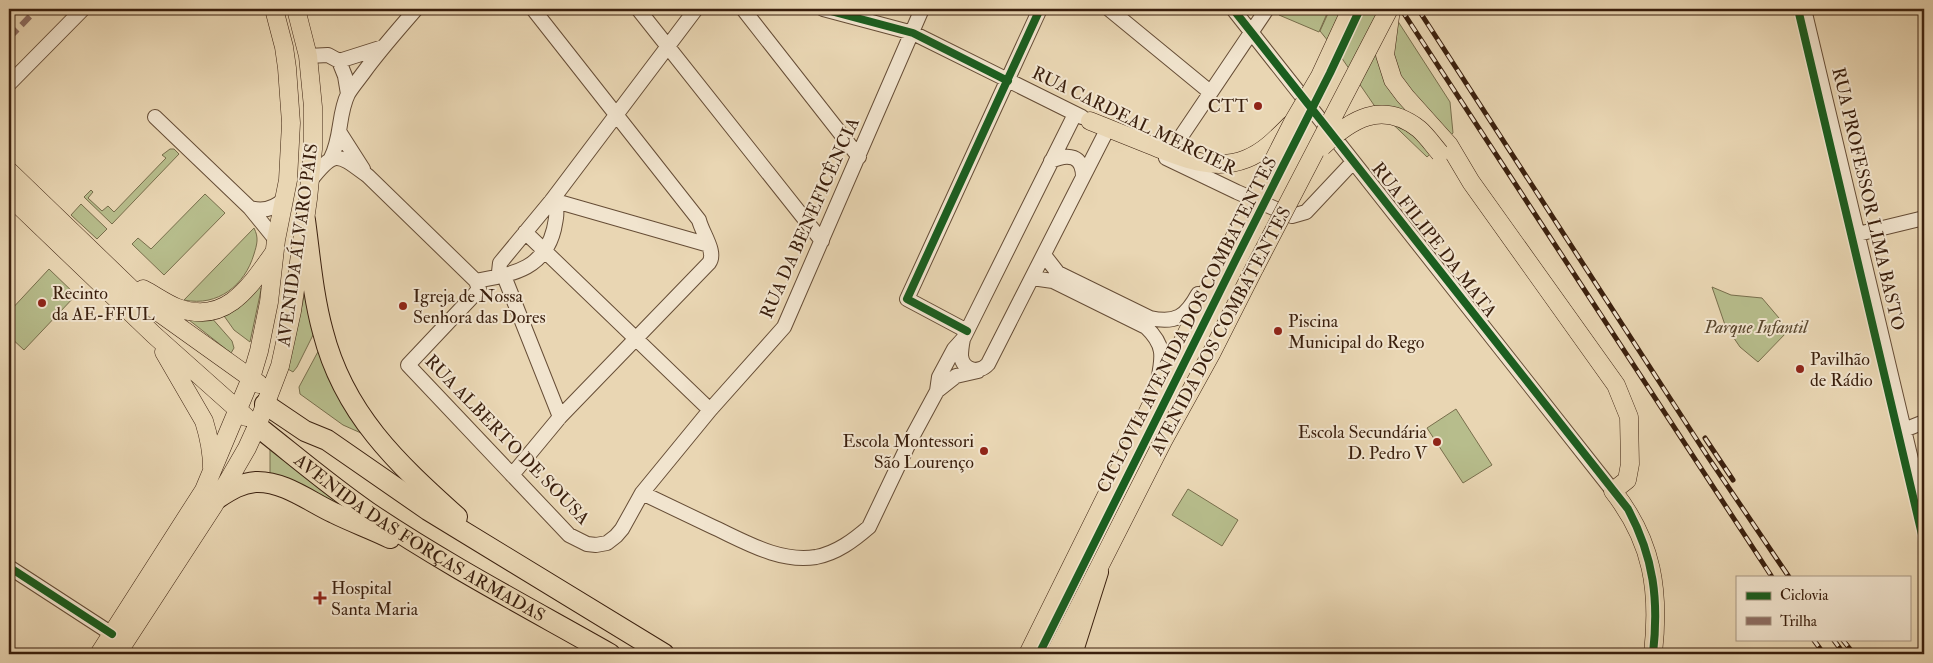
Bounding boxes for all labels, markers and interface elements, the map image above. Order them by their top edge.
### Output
street label: RUA CARDEAL MERCIER [1028,61,1241,181]
street label: RUA PROFESSOR LIMA BASTO [1826,65,1910,333]
place label: CTT [1208,95,1249,118]
marker: CTT [1252,100,1264,112]
street label: RUA DA BENEFICÊNCIA [754,113,865,322]
street label: AVENIDA ÁLVARO PAIS [272,142,324,349]
street label: CICLOVIA AVENIDA DOS COMBATENTES [1092,153,1282,497]
street label: RUA FILIPE DA MATA [1366,158,1502,323]
street label: AVENIDA DOS COMBATENTES [1146,203,1296,459]
place label: Recinto da AE-FFUL [52,282,155,326]
place label: Igreja de Nossa Senhora das Dores [413,285,546,329]
marker: Recinto da AE-FFUL [36,297,48,309]
marker: Igreja de Nossa Senhora das Dores [397,300,409,312]
place label: Piscina Municipal do Rego [1288,310,1425,354]
park label: Parque Infantil [1703,316,1809,339]
marker: Piscina Municipal do Rego [1272,325,1284,337]
place label: Pavilhão de Rádio [1810,348,1873,392]
street label: RUA ALBERTO DE SOUSA [420,350,595,530]
marker: Pavilhão de Rádio [1794,363,1806,375]
place label: Escola Secundária D. Pedro V [1298,421,1428,465]
place label: Escola Montessori São Lourenço [843,430,974,474]
marker: Escola Secundária D. Pedro V [1431,436,1443,448]
marker: Escola Montessori São Lourenço [978,445,990,457]
street label: AVENIDA DAS FORÇAS ARMADAS [289,448,550,627]
legend [1736,576,1910,640]
place label: Hospital Santa Maria [331,577,419,621]
text: Ciclovia [1780,586,1829,605]
marker: Hospital Santa Maria [313,591,327,605]
text: Trilha [1780,612,1818,631]

